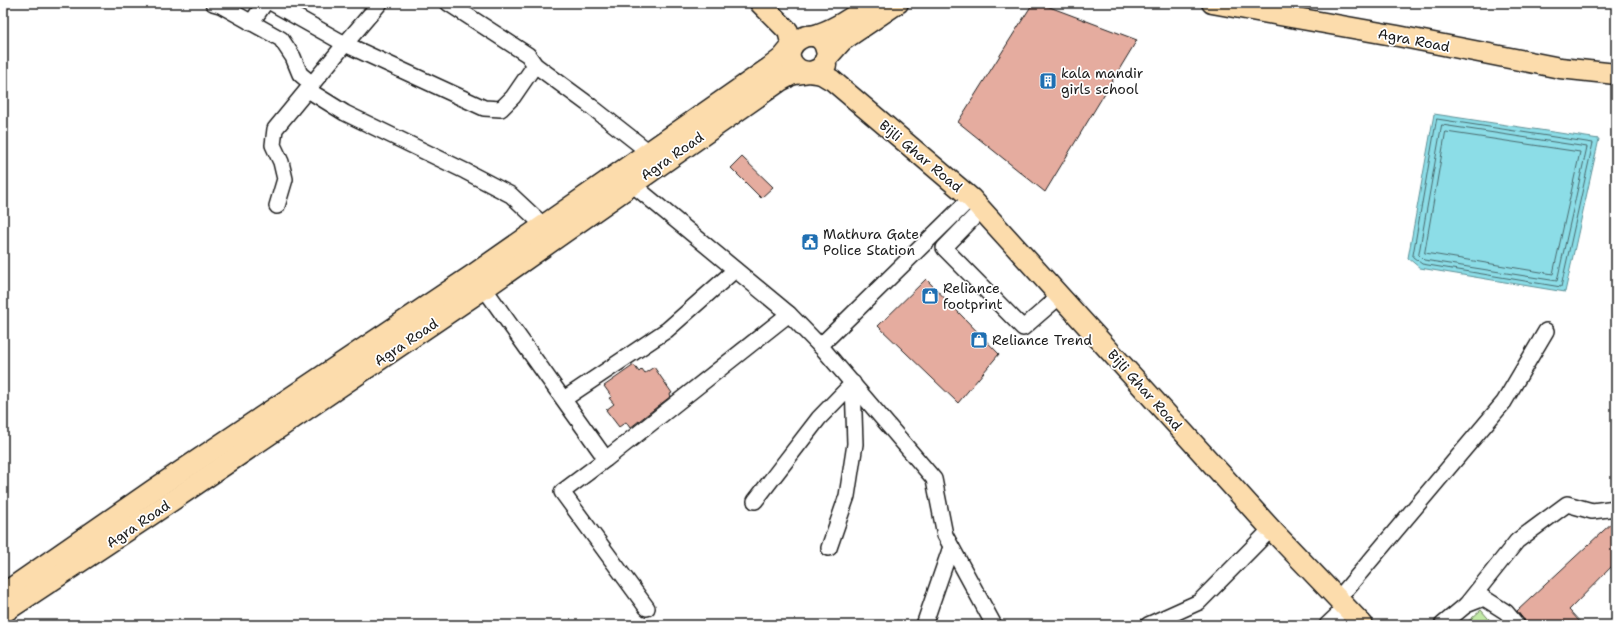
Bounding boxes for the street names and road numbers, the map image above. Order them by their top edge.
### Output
street label: Agra Road [1377,24,1452,56]
street label: Bijli Ghar Road [876,116,966,196]
street label: Agra Road [637,128,707,184]
street label: Agra Road [371,314,441,370]
street label: Bijli Ghar Road [1104,346,1186,434]
street label: Agra Road [103,496,173,552]

